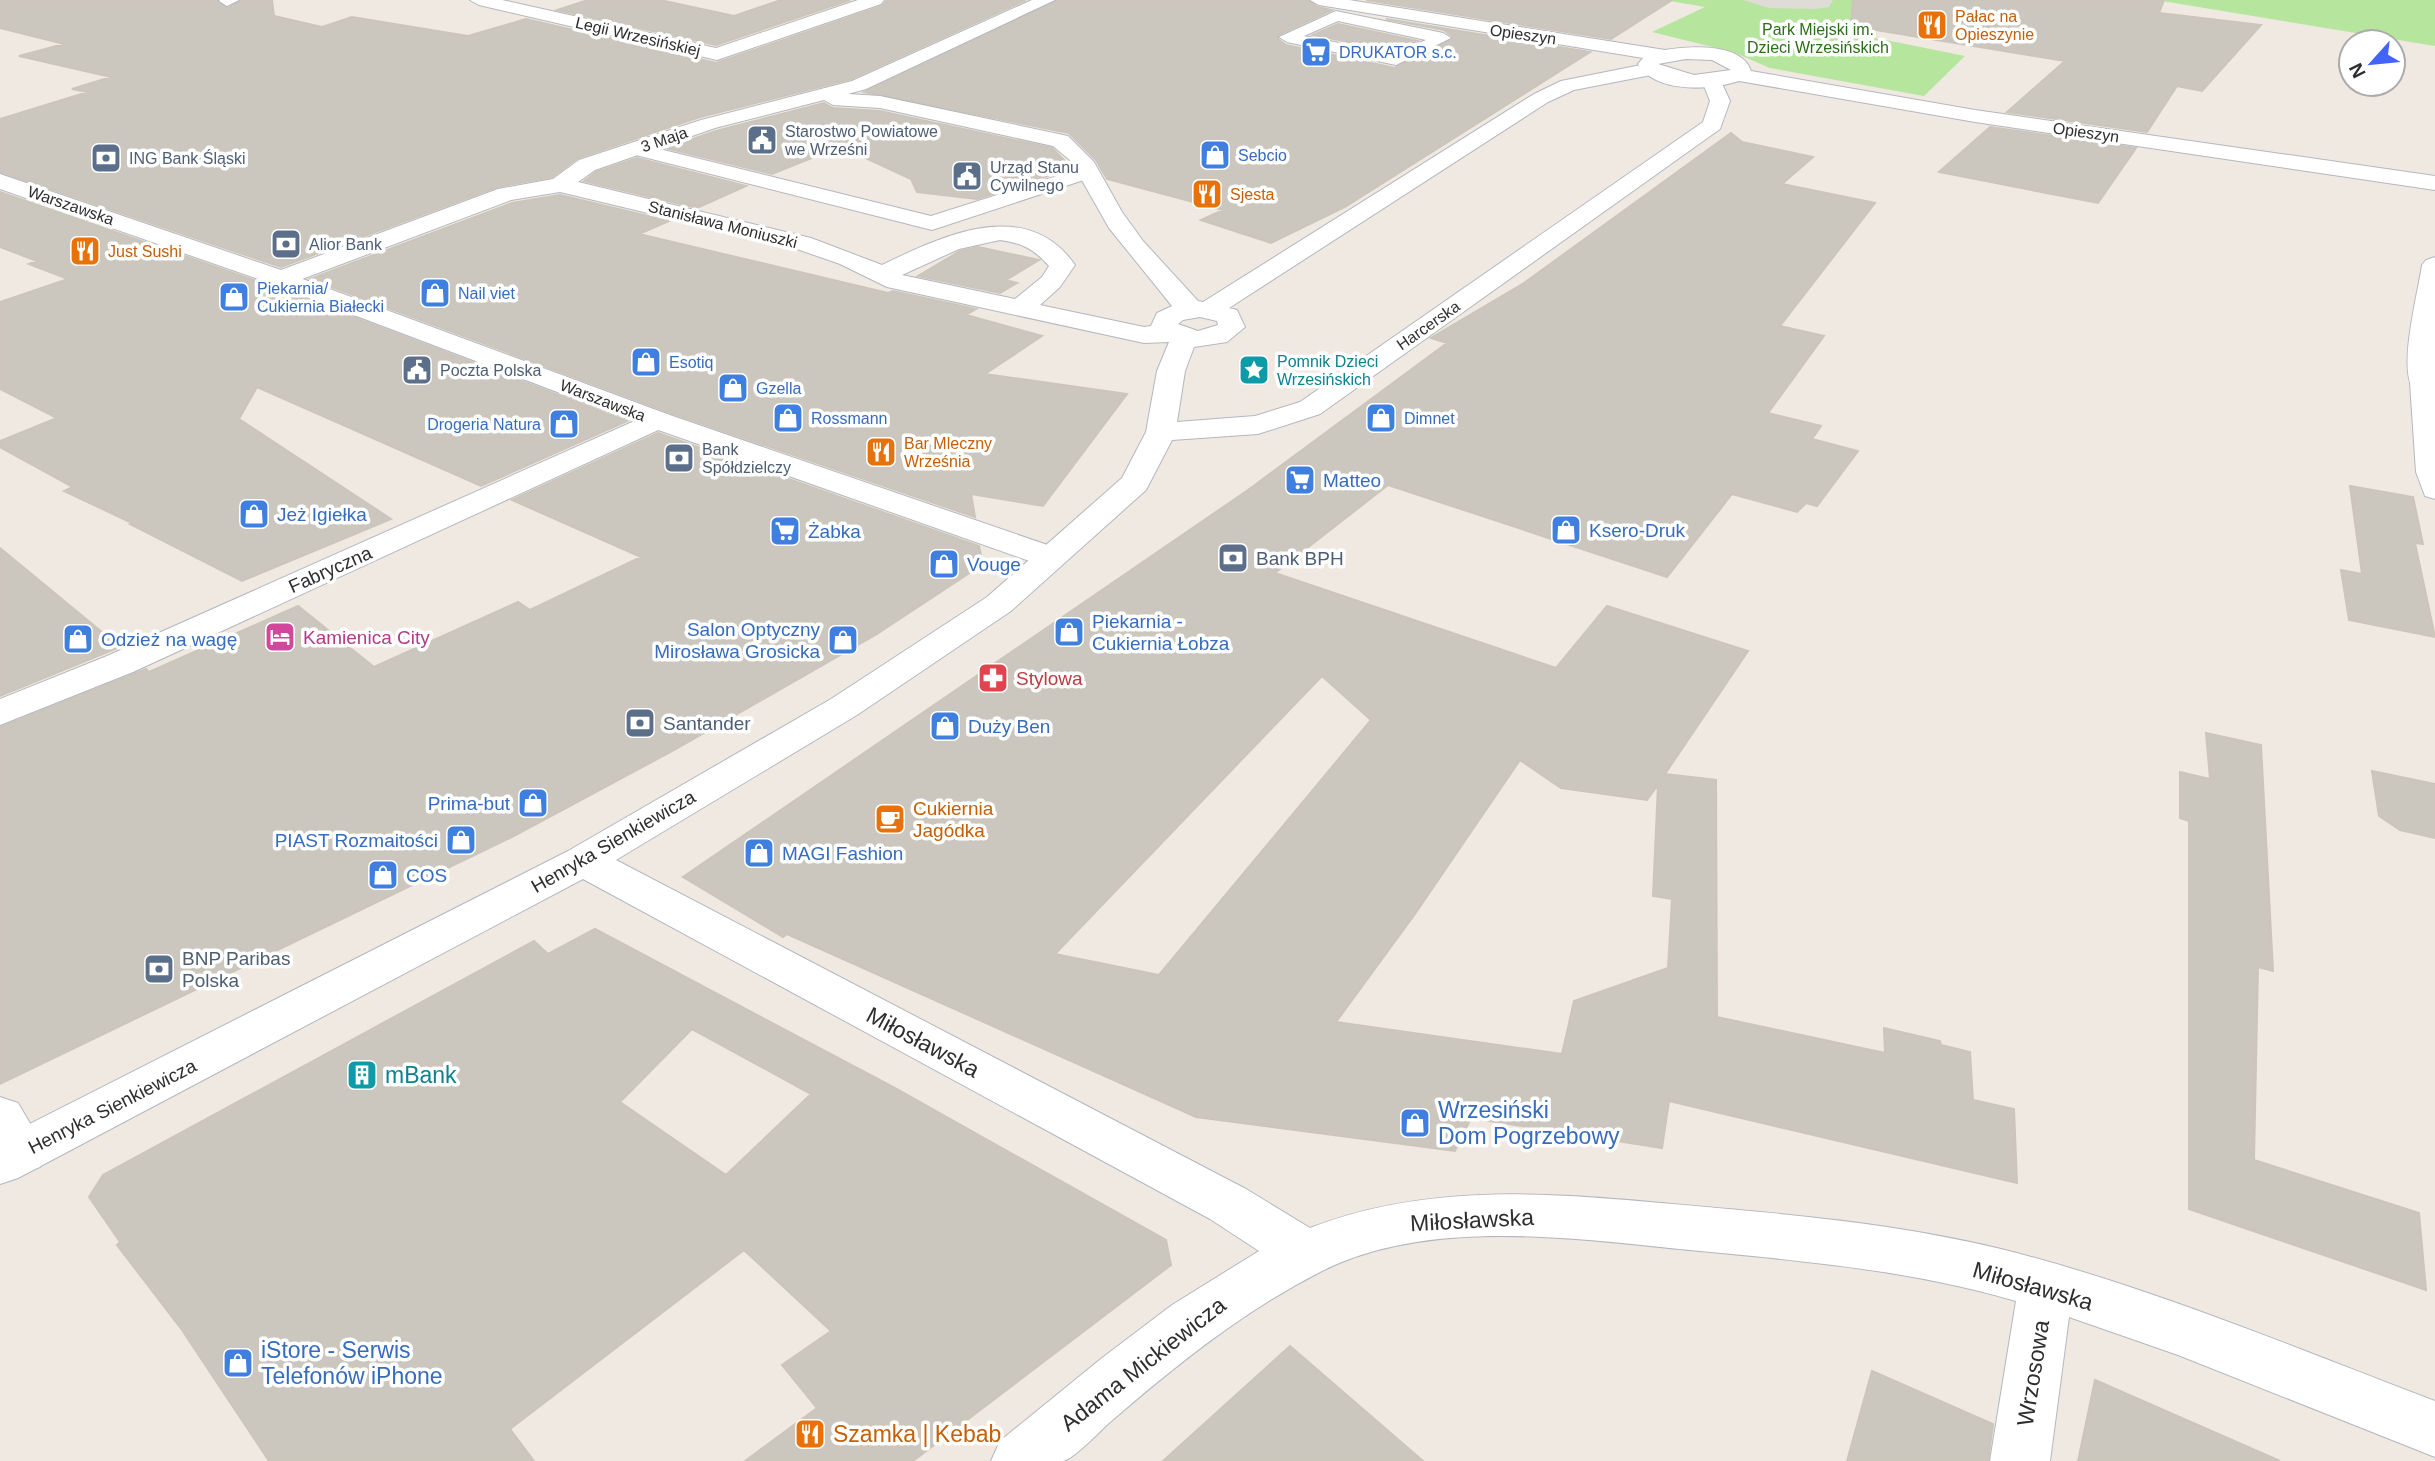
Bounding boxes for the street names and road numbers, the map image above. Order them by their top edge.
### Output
street label: Legii Wrzesińskiej [574,14,702,59]
street label: Opieszyn [1489,21,1557,48]
street label: Opieszyn [2052,119,2120,146]
street label: 3 Maja [639,124,690,155]
street label: Warszawska [25,183,116,228]
street label: Stanisława Moniuszki [647,198,799,251]
street label: Harcerska [1394,297,1463,353]
street label: Warszawska [558,376,648,425]
street label: Fabryczna [285,542,375,597]
street label: Henryka Sienkiewicza [528,786,699,897]
street label: Miłosławska [862,1001,984,1083]
street label: Henryka Sienkiewicza [25,1055,200,1158]
street label: Miłosławska [1409,1204,1535,1236]
street label: Miłosławska [1970,1256,2096,1316]
street label: Adama Mickiewicza [1055,1291,1231,1436]
street label: Wrzosowa [2012,1318,2054,1428]

